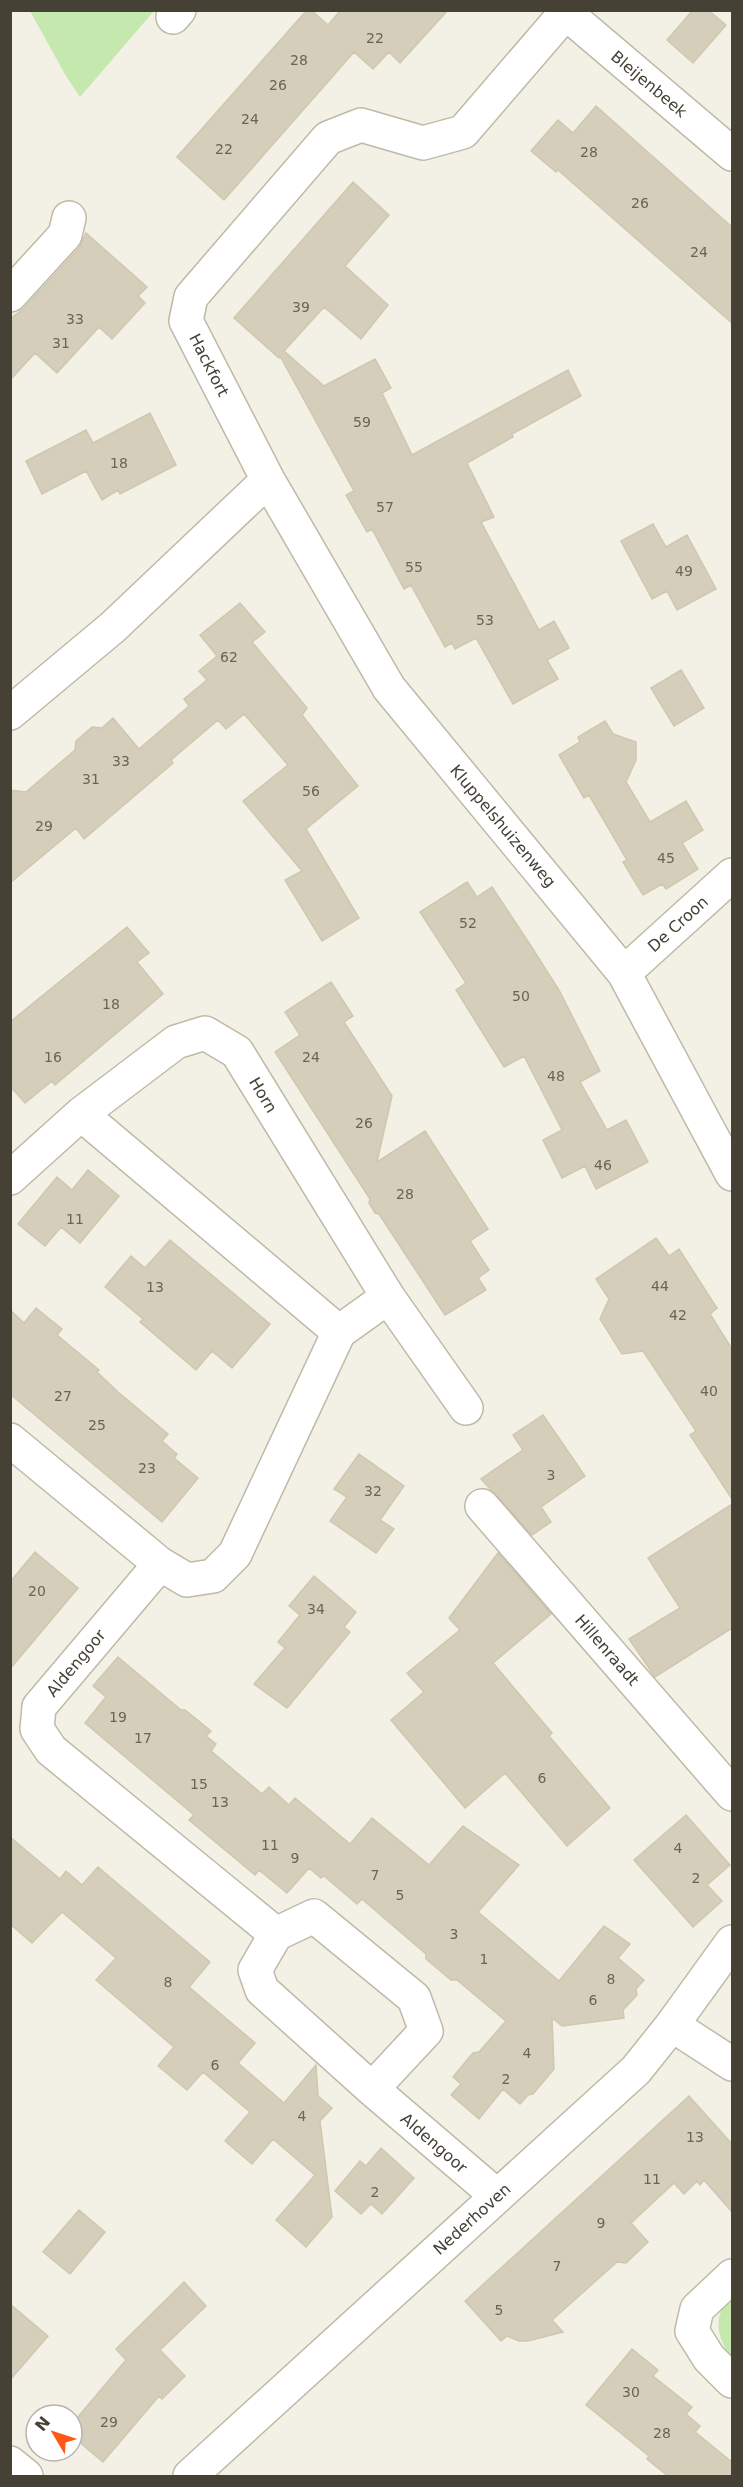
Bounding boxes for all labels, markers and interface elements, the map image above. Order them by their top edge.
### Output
house number: 22 [366,30,384,46]
street label: Bleijenbeek [607,47,691,122]
house number: 28 [290,52,308,68]
house number: 26 [269,77,287,93]
house number: 24 [241,111,259,127]
house number: 22 [215,141,233,157]
house number: 28 [580,144,598,160]
house number: 26 [631,195,649,211]
house number: 24 [690,244,708,260]
house number: 39 [292,299,310,315]
house number: 33 [66,311,84,327]
street label: Hackfort [185,330,233,400]
house number: 31 [52,335,70,351]
house number: 59 [353,414,371,430]
house number: 18 [110,455,128,471]
house number: 57 [376,499,394,515]
house number: 55 [405,559,423,575]
house number: 49 [675,563,693,579]
house number: 53 [476,612,494,628]
house number: 62 [220,649,238,665]
house number: 33 [112,753,130,769]
street label: Kluppelshuizenweg [446,761,560,891]
house number: 31 [82,771,100,787]
house number: 56 [302,783,320,799]
house number: 29 [35,818,53,834]
house number: 45 [657,850,675,866]
street label: De Croon [644,892,712,956]
house number: 52 [459,915,477,931]
house number: 50 [512,988,530,1004]
house number: 18 [102,996,120,1012]
house number: 16 [44,1049,62,1065]
house number: 24 [302,1049,320,1065]
house number: 48 [547,1068,565,1084]
street label: Horn [245,1074,281,1116]
house number: 26 [355,1115,373,1131]
house number: 46 [594,1157,612,1173]
house number: 28 [396,1186,414,1202]
house number: 11 [66,1211,84,1227]
house number: 44 [651,1278,669,1294]
house number: 13 [146,1279,164,1295]
house number: 42 [669,1307,687,1323]
house number: 40 [700,1383,718,1399]
house number: 27 [54,1388,72,1404]
house number: 25 [88,1417,106,1433]
house number: 23 [138,1460,156,1476]
house number: 3 [547,1467,555,1483]
house number: 32 [364,1483,382,1499]
house number: 20 [28,1583,46,1599]
house number: 34 [307,1601,325,1617]
street label: Hillenraadt [571,1611,643,1689]
street label: Aldengoor [42,1625,110,1700]
house number: 19 [109,1709,127,1725]
house number: 17 [134,1730,152,1746]
house number: 6 [538,1770,547,1786]
house number: 15 [190,1776,208,1792]
house number: 13 [211,1794,229,1810]
house number: 11 [261,1837,279,1853]
house number: 4 [674,1840,683,1856]
house number: 9 [291,1850,299,1866]
house number: 7 [371,1867,379,1883]
house number: 2 [692,1870,700,1886]
house number: 5 [396,1887,404,1903]
house number: 3 [450,1926,458,1942]
house number: 1 [480,1951,488,1967]
house number: 8 [607,1971,615,1987]
house number: 8 [164,1974,172,1990]
house number: 6 [589,1992,598,2008]
house number: 4 [523,2045,532,2061]
house number: 6 [211,2057,220,2073]
house number: 2 [502,2071,510,2087]
house number: 4 [298,2108,307,2124]
street label: Aldengoor [397,2109,471,2177]
house number: 13 [686,2129,704,2145]
house number: 11 [643,2171,661,2187]
street label: Nederhoven [429,2179,515,2259]
house number: 2 [371,2184,379,2200]
house number: 9 [597,2215,605,2231]
house number: 7 [553,2258,561,2274]
house number: 5 [495,2302,503,2318]
house number: 30 [622,2384,640,2400]
north arrow [24,2403,84,2463]
text: N [31,2413,54,2435]
house number: 29 [100,2414,118,2430]
house number: 28 [653,2425,671,2441]

